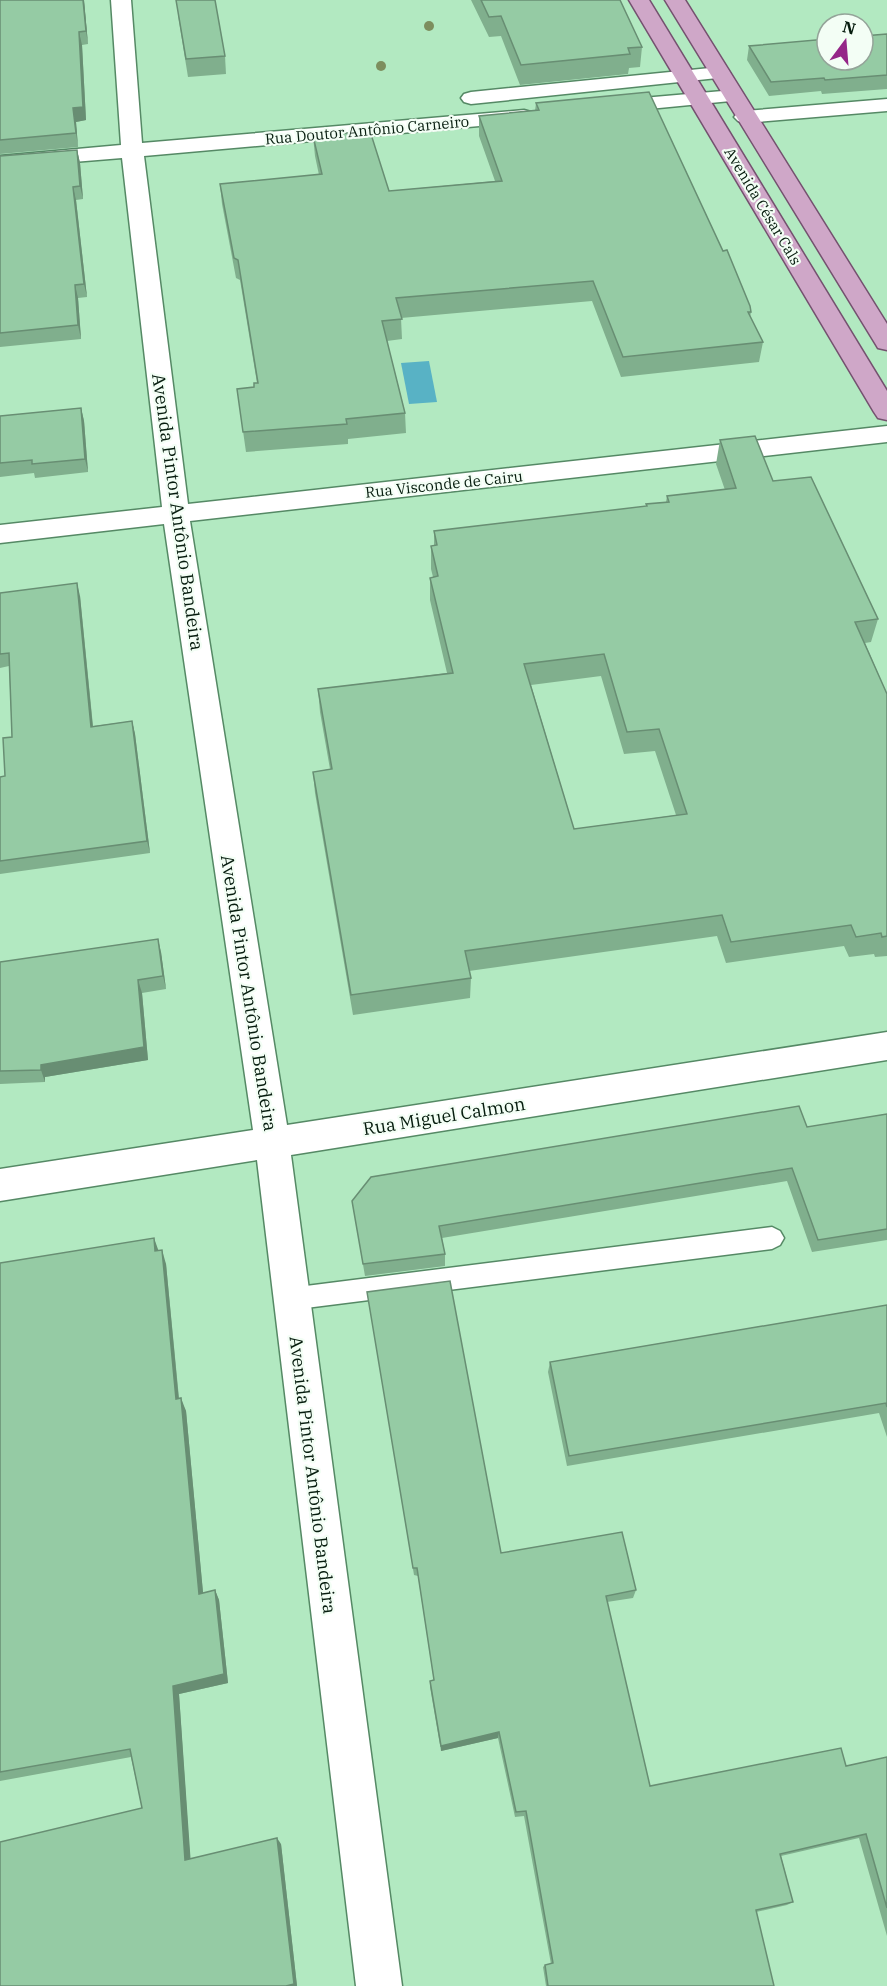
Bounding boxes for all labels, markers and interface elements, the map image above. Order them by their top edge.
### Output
north arrow [815,12,875,72]
text: N [840,16,858,39]
street label: Rua Doutor Antônio Carneiro [264,112,470,148]
street label: Avenida César Cals [720,144,806,268]
street label: Avenida Pintor Antônio Bandeira [147,372,209,652]
street label: Rua Visconde de Cairu [364,466,524,502]
street label: Avenida Pintor Antônio Bandeira [216,853,282,1133]
street label: Rua Miguel Calmon [361,1092,527,1140]
street label: Avenida Pintor Antônio Bandeira [285,1335,341,1615]

